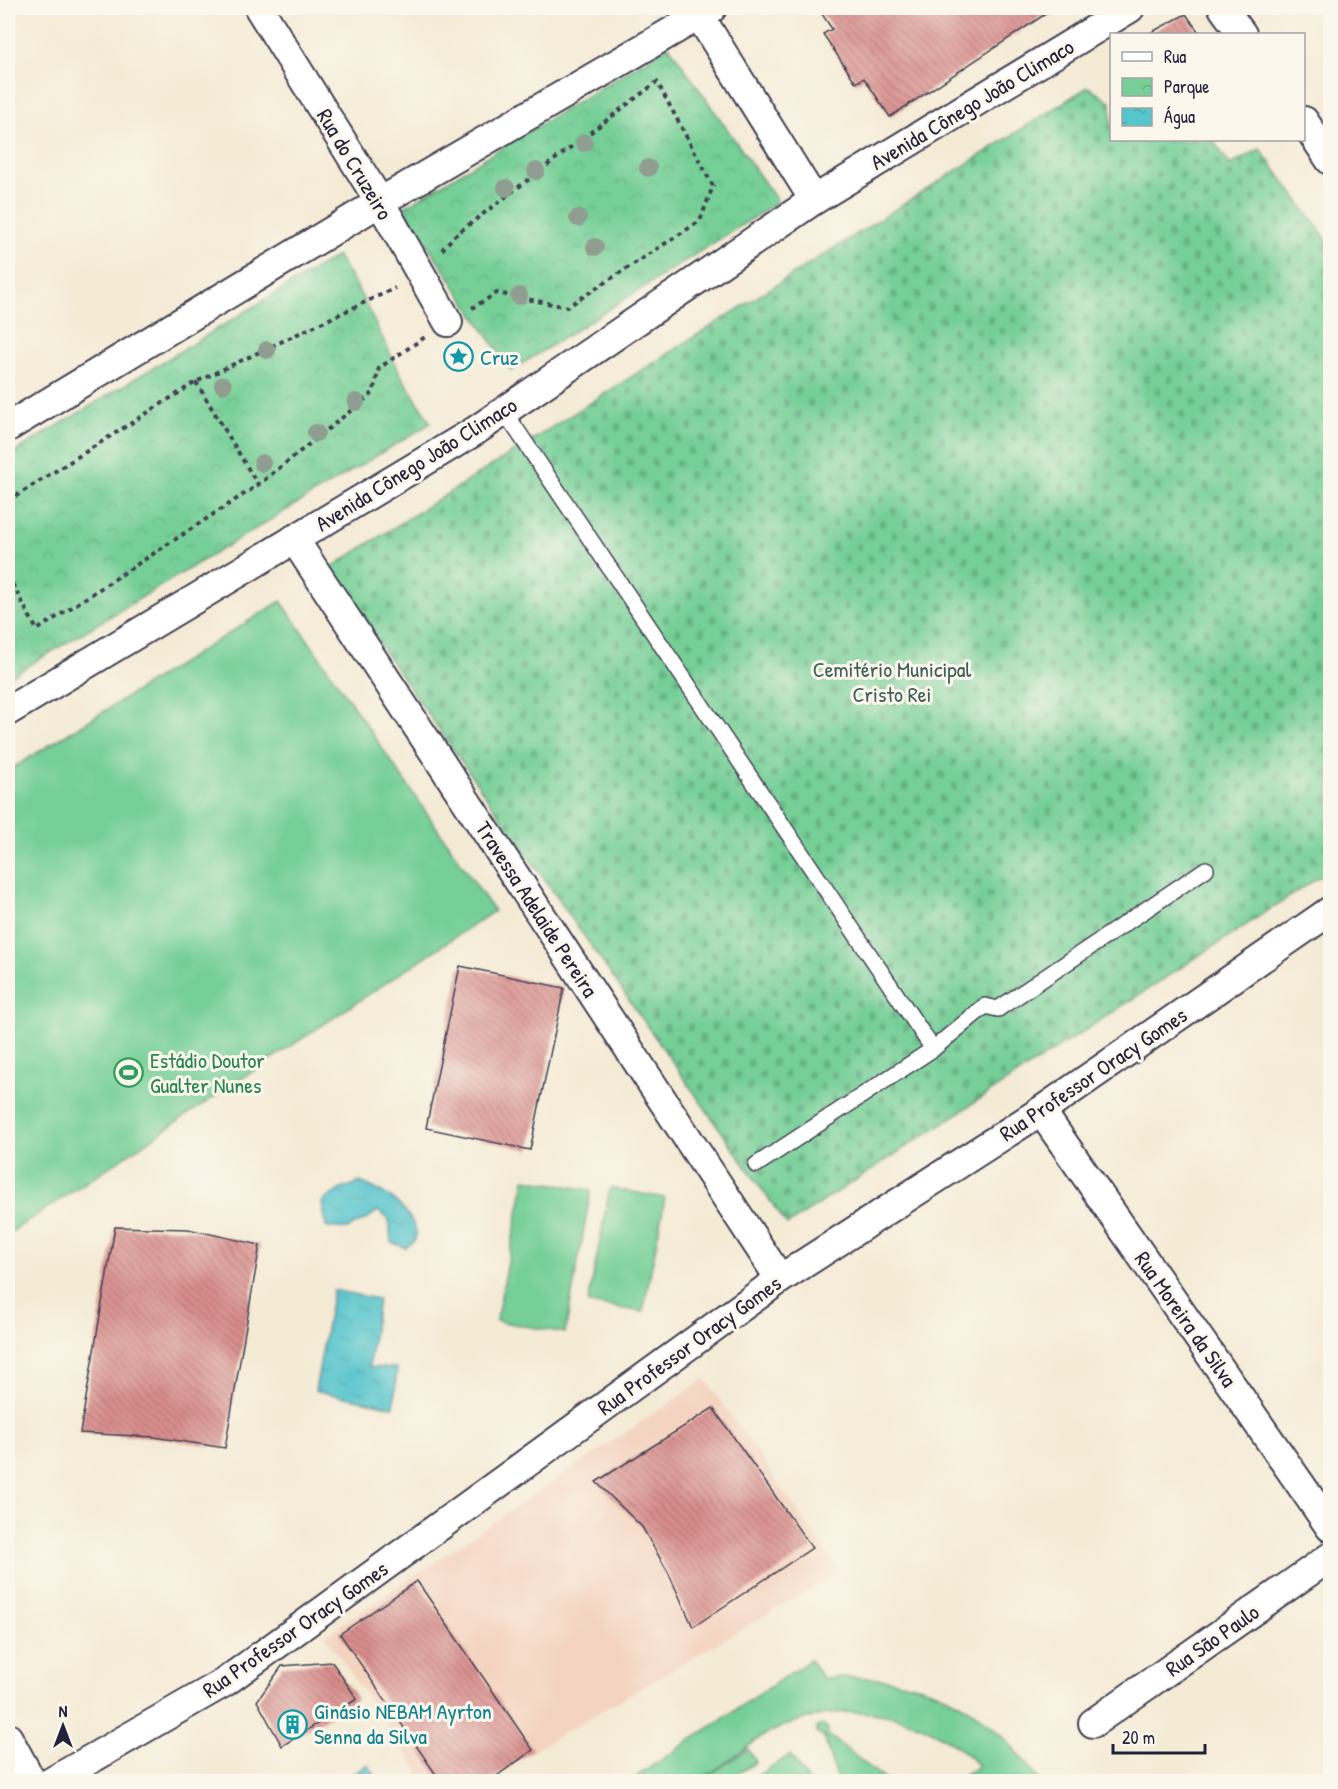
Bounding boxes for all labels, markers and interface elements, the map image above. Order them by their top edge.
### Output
street label: Avenida Cônego João Climaco [865,31,1079,177]
legend [1110,33,1305,141]
text: Rua [1164,44,1186,69]
text: Parque [1164,74,1209,99]
street label: Rua do Cruzeiro [310,103,400,225]
text: Água [1164,104,1195,129]
place icon: Cruz [443,341,475,373]
place label: Cruz [480,342,519,372]
street label: Avenida Cônego João Climaco [310,390,522,538]
park label: Cemitério Municipal Cristo Rei [813,654,971,709]
street label: Travessa Adelaide Pereira [469,815,605,1003]
street label: Rua Professor Oracy Gomes [993,1000,1193,1148]
place label: Estádio Doutor Gualter Nunes [150,1045,265,1100]
sports icon: Estádio Doutor Gualter Nunes [113,1057,145,1089]
street label: Rua Moreira da Silva [1128,1245,1244,1393]
street label: Rua Professor Oracy Gomes [591,1268,787,1422]
street label: Rua Professor Oracy Gomes [196,1554,394,1704]
street label: Rua São Paulo [1159,1597,1265,1683]
north arrow [33,1696,93,1756]
place label: Ginásio NEBAM Ayrton Senna da Silva [314,1696,492,1751]
text: N [59,1700,68,1722]
building icon: Ginásio NEBAM Ayrton Senna da Silva [277,1708,309,1740]
scale bar [1113,1717,1204,1755]
text: 20 m [1122,1725,1155,1750]

